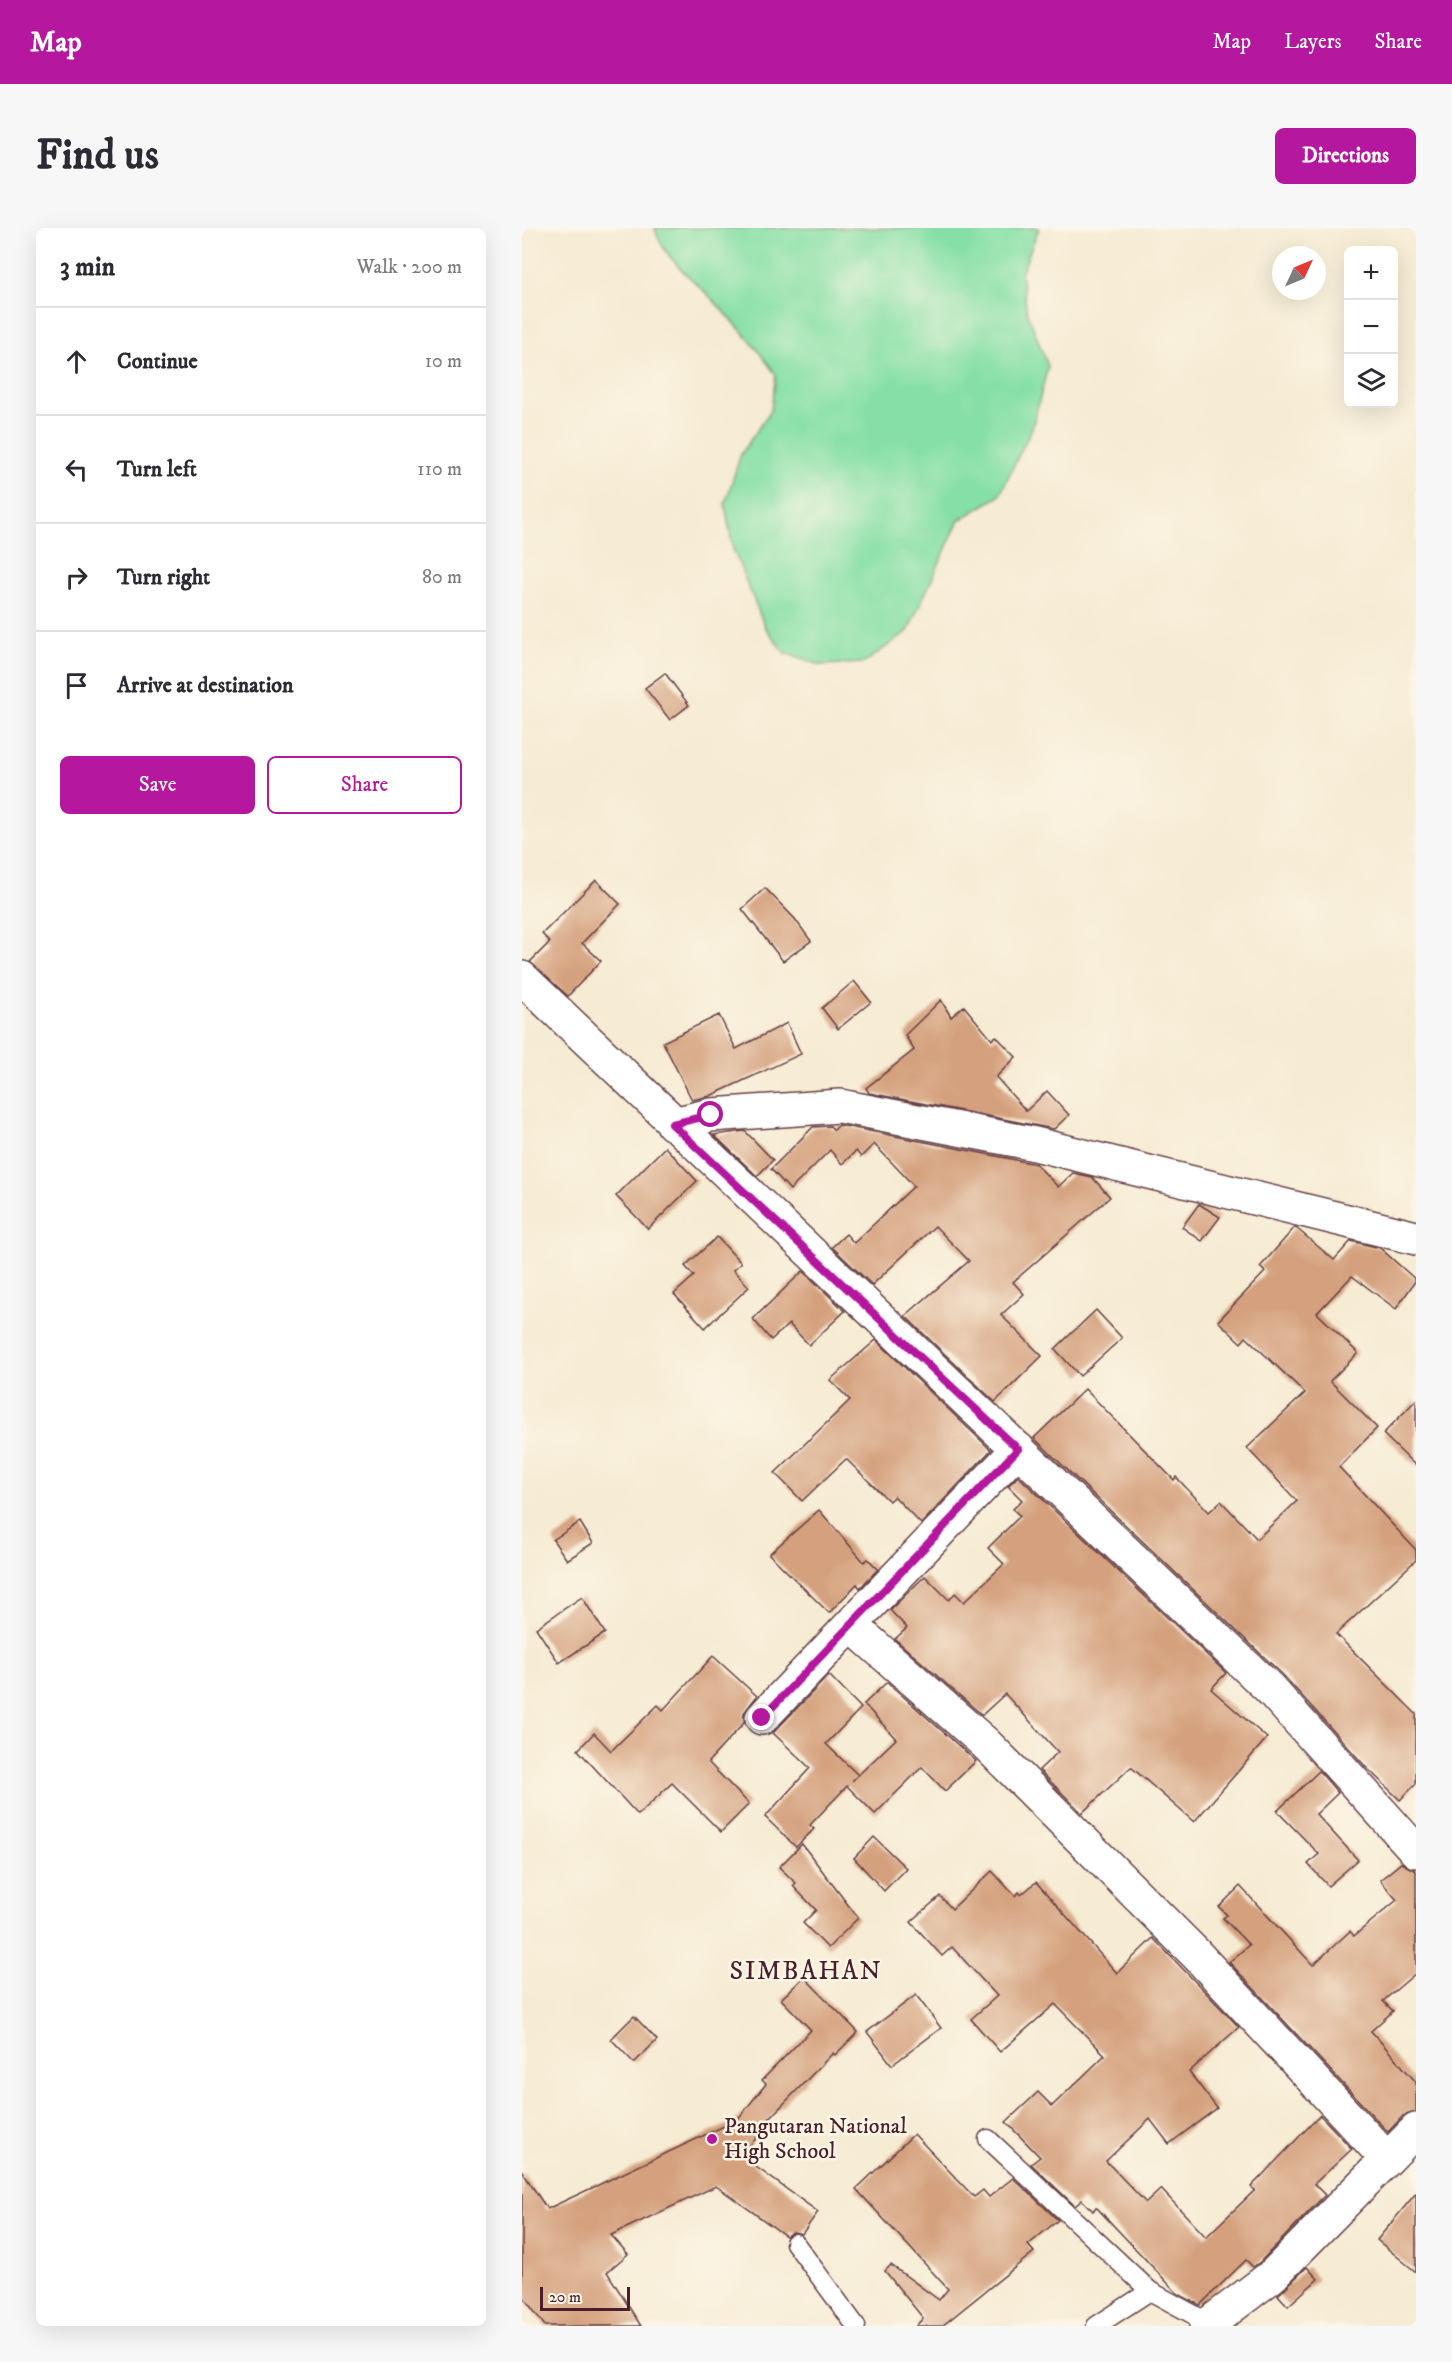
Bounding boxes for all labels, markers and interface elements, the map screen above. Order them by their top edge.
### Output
text: Map [30,25,82,60]
text: Map [1212,29,1251,55]
text: Layers [1284,29,1342,55]
text: Share [1375,29,1422,55]
button: Directions [1275,128,1416,184]
text: Find us [36,130,159,182]
north arrow [1272,246,1326,300]
map controls [1344,246,1398,408]
button: + [1344,246,1398,300]
text: 3 min [60,251,115,284]
text: Walk · 200 m [356,255,462,280]
button: − [1344,300,1398,354]
icon: ahead [60,345,93,378]
text: Continue [117,348,198,375]
text: 10 m [425,349,462,374]
button: layers [1344,354,1398,408]
icon: left [60,453,93,486]
text: Turn left [117,456,197,483]
text: 110 m [417,457,462,482]
icon: right [60,561,93,594]
text: Turn right [117,564,210,591]
text: 80 m [422,565,462,590]
icon: arrive [60,669,93,702]
text: Arrive at destination [117,672,294,699]
button: Save [60,756,255,814]
button: Share [267,756,462,814]
route start [697,1101,723,1127]
route end [748,1704,774,1730]
district label: SIMBAHAN [730,1955,882,1988]
place label: Pangutaran National High School [724,2113,907,2165]
marker: Pangutaran National High School [705,2132,719,2146]
scale bar [540,2284,630,2312]
text: 20 m [549,2287,581,2307]

